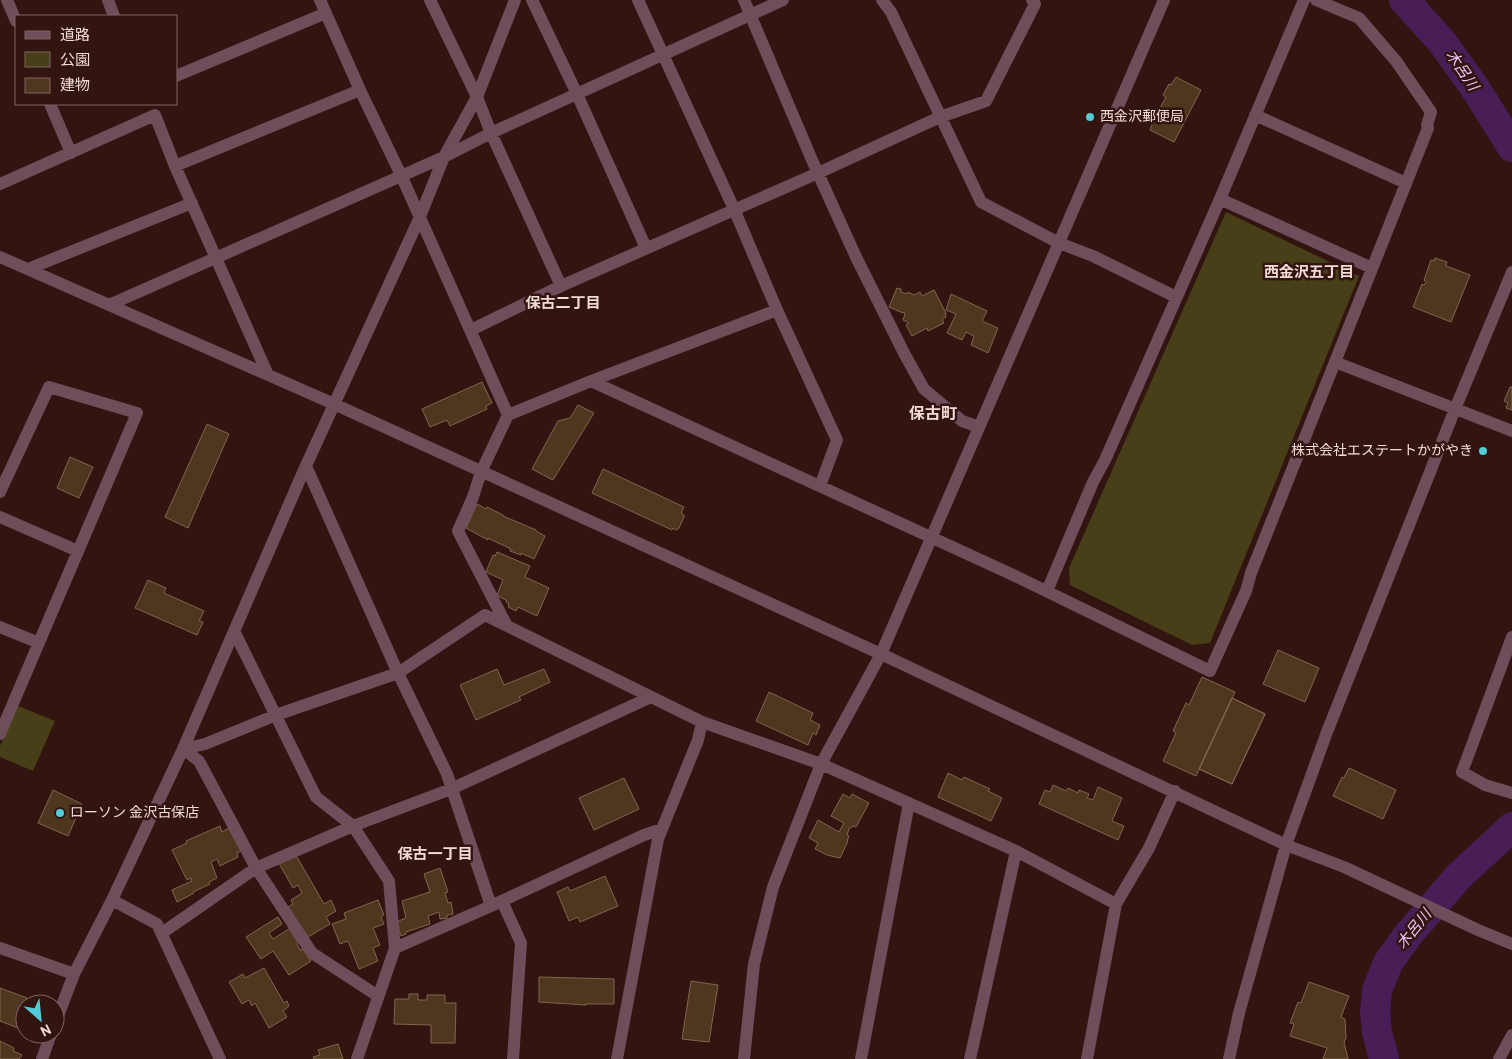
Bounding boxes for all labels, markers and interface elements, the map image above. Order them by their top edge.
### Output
legend [15,15,178,105]
text: 道路 [60,27,90,46]
water label: 木呂川 [1441,47,1483,97]
text: 公園 [60,52,90,71]
text: 建物 [60,77,90,96]
place label: 西金沢郵便局 [1100,109,1184,126]
marker: 西金沢郵便局 [1084,111,1096,123]
district label: 西金沢五丁目 [1264,264,1354,283]
district label: 保古二丁目 [525,295,601,314]
district label: 保古町 [909,405,957,425]
place label: 株式会社エステートかがやき [1291,443,1473,460]
marker: 株式会社エステートかがやき [1477,445,1489,457]
place label: ローソン 金沢古保店 [70,805,199,822]
marker: ローソン 金沢古保店 [54,807,66,819]
district label: 保古一丁目 [397,846,473,865]
water label: 木呂川 [1393,905,1438,953]
north arrow [15,994,65,1044]
text: N [37,1019,54,1039]

